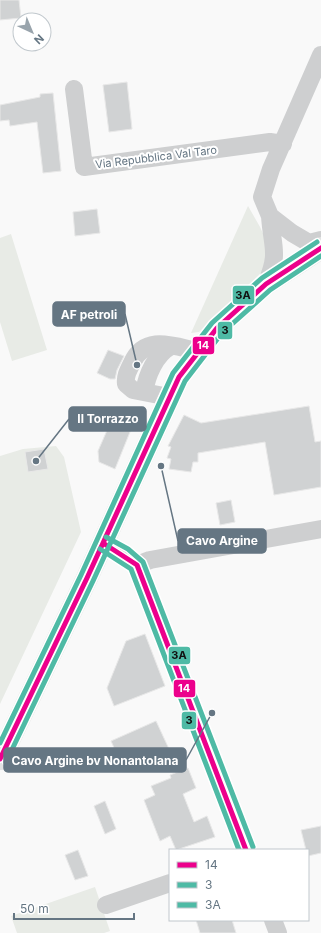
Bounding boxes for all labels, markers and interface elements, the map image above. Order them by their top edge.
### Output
north arrow [12,12,52,52]
text: N [31,31,47,47]
street label: Via Repubblica Val Taro [94,143,218,171]
line badge: 3A [232,285,255,305]
text: 3A [235,288,251,302]
callout: AF petroli [53,302,125,326]
text: AF petroli [61,307,117,322]
line badge: 3 [217,321,233,340]
text: 3 [221,323,229,337]
line badge: 14 [192,336,215,355]
text: 14 [197,338,209,352]
callout: Il Torrazzo [69,407,146,431]
text: Il Torrazzo [77,411,139,426]
callout: Cavo Argine [178,529,266,553]
text: Cavo Argine [186,533,258,548]
line badge: 3A [168,646,191,665]
text: 3A [171,648,187,662]
line badge: 14 [173,679,196,698]
text: 14 [178,681,190,695]
line badge: 3 [181,711,197,730]
text: 3 [185,713,193,727]
callout: Cavo Argine bv Nonantolana [4,748,186,772]
text: Cavo Argine bv Nonantolana [12,753,178,768]
legend [169,849,309,921]
text: 14 [205,857,218,872]
text: 3 [205,877,212,892]
scale bar [14,895,134,921]
text: 3A [205,897,221,912]
text: 50 m [20,901,49,916]

